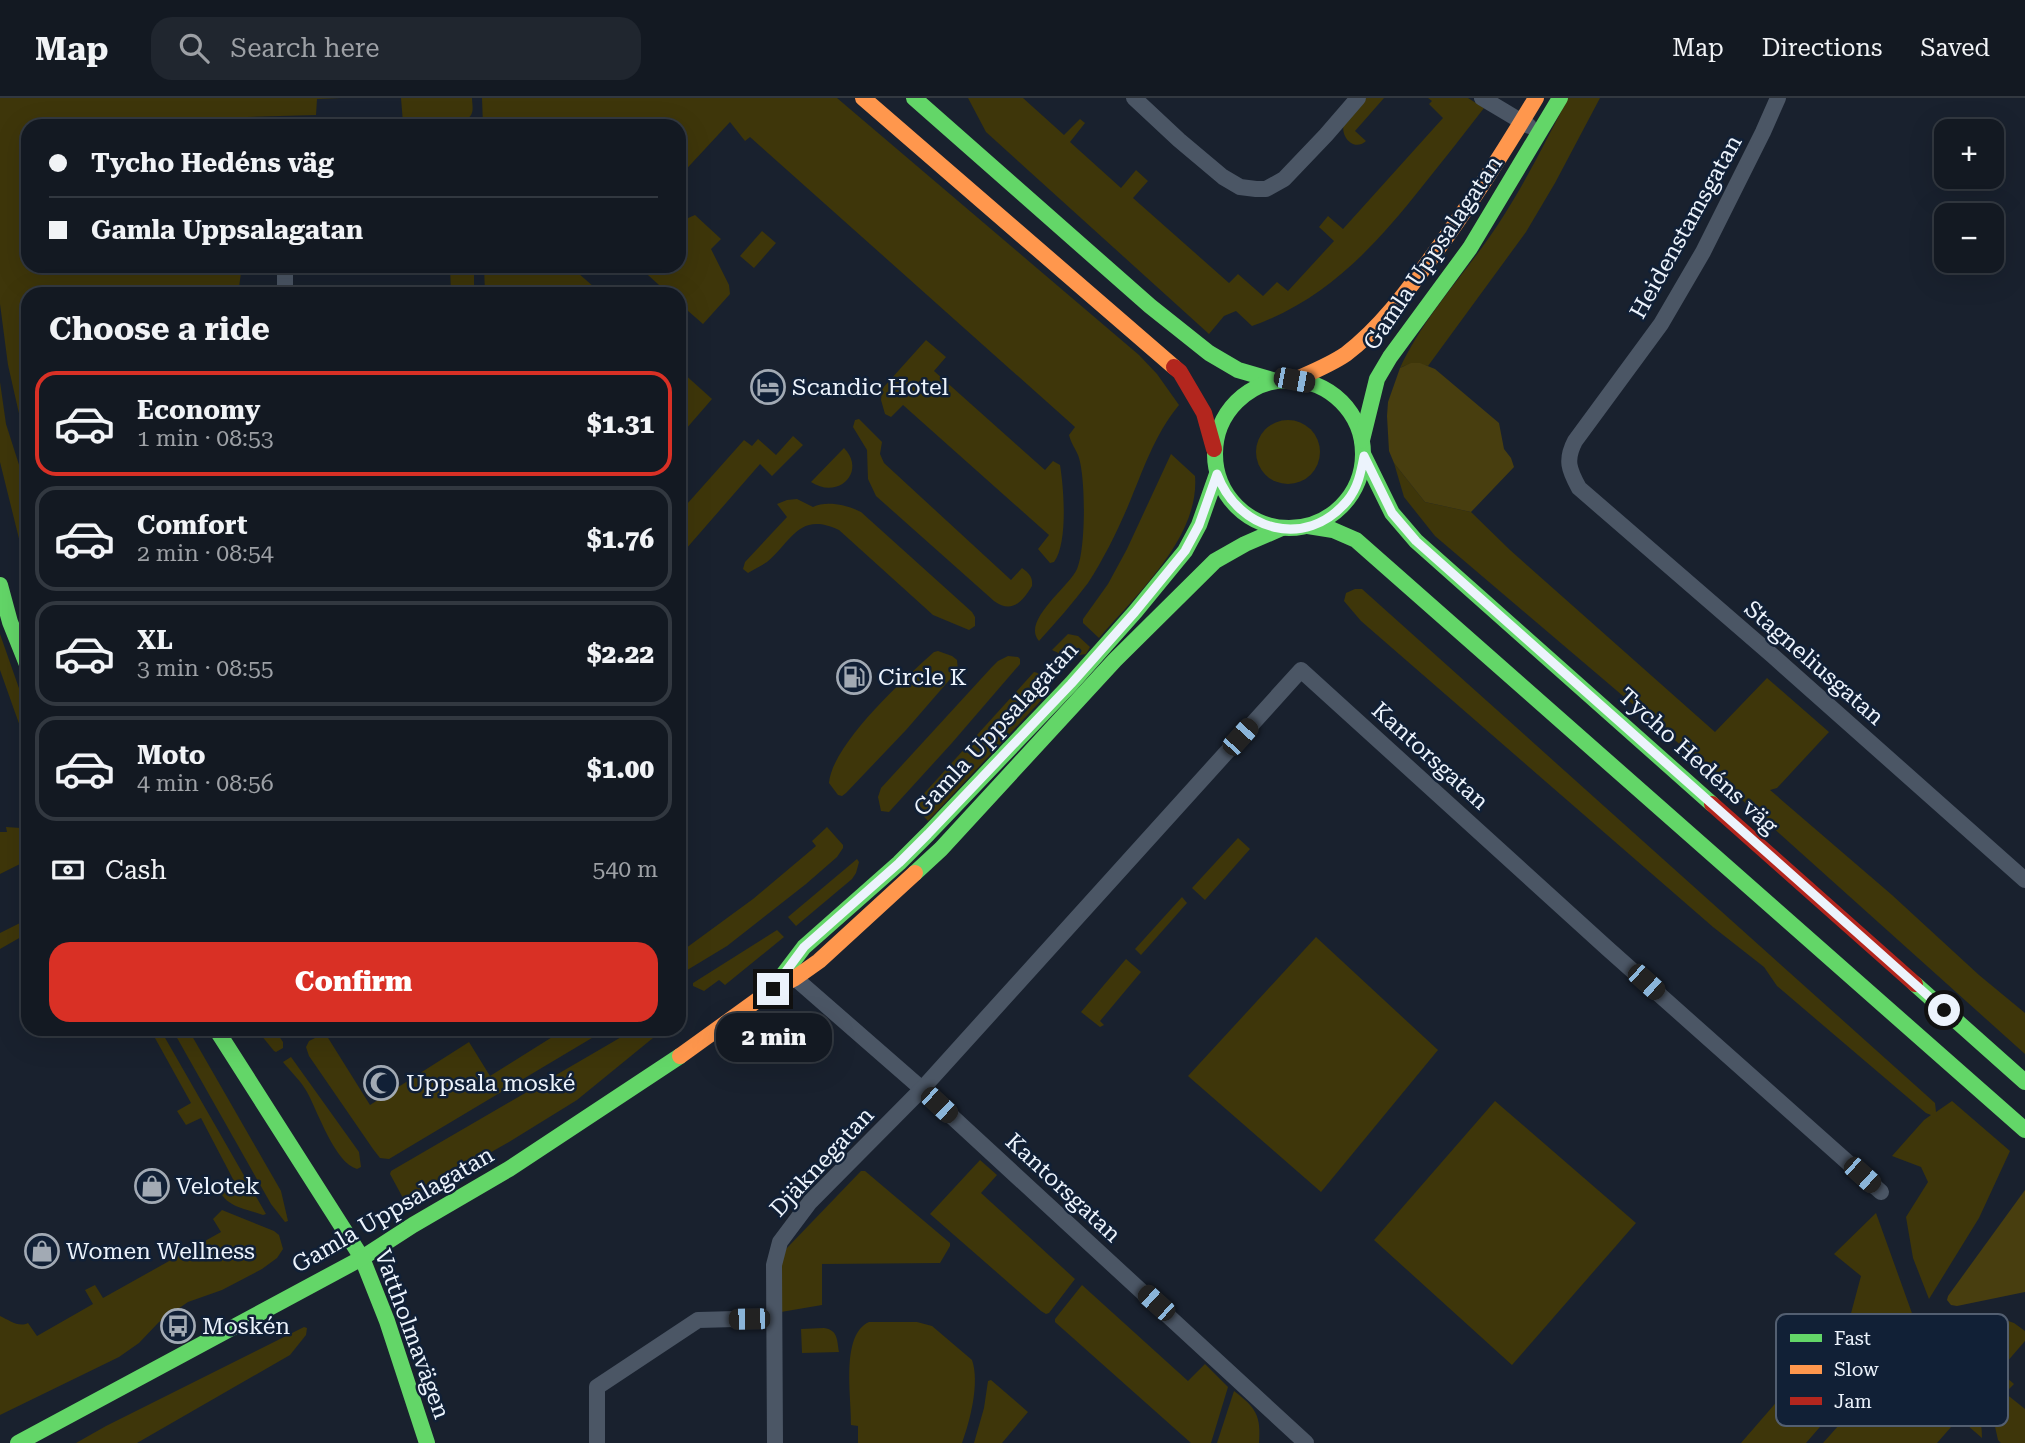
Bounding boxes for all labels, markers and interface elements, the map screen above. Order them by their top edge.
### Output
search box [151,17,641,80]
text: Map [35,29,109,68]
icon: search [175,29,213,67]
text: Search here [231,33,380,63]
text: Map [1672,34,1724,62]
text: Directions [1762,34,1882,62]
text: Saved [1920,34,1990,62]
map controls [1934,119,2004,273]
button: + [1934,119,2004,189]
street label: Heidenstamsgatan [1624,130,1748,323]
text: Tycho Hedéns väg [91,148,334,178]
street label: Gamla Uppsalagatan [1358,151,1508,355]
button: − [1934,203,2004,273]
text: Gamla Uppsalagatan [91,215,363,245]
text: Choose a ride [49,310,270,348]
car [1272,366,1317,394]
hotel icon: Scandic Hotel [749,368,787,406]
place label: Scandic Hotel [792,374,949,401]
icon: car [53,392,116,455]
text: Economy [137,395,260,425]
text: $1.31 [587,409,654,439]
text: 1 min · 08:53 [137,425,274,452]
icon: car [53,507,116,570]
text: Comfort [137,510,247,540]
text: $1.76 [587,524,654,554]
text: 2 min · 08:54 [137,540,274,567]
street label: Stagneliusgatan [1739,595,1889,731]
icon: car [53,622,116,685]
text: XL [137,625,173,655]
street label: Gamla Uppsalagatan [908,636,1084,822]
text: $2.22 [587,639,654,669]
text: 3 min · 08:55 [137,655,274,682]
fuel station icon: Circle K [835,658,873,696]
place label: Circle K [878,664,967,691]
street label: Tycho Hedéns väg [1613,682,1783,840]
street label: Kantorsgatan [1366,697,1494,815]
car [1219,714,1262,760]
icon: car [53,737,116,800]
text: Moto [137,740,206,770]
text: $1.00 [587,754,654,784]
text: 4 min · 08:56 [137,770,274,797]
icon: cash [49,851,87,889]
text: Cash [105,855,167,885]
text: 540 m [593,856,658,883]
button: Confirm [49,942,658,1022]
car [1624,960,1669,1004]
route end [757,973,789,1005]
route start [1928,994,1960,1026]
callout: 2 min [715,1014,831,1062]
text: 2 min [742,1024,806,1051]
mosque icon: Uppsala moské [362,1064,400,1102]
place label: Uppsala moské [406,1070,575,1097]
car [917,1083,962,1127]
street label: Djäknegatan [765,1102,880,1222]
street label: Kantorsgatan [1000,1128,1126,1248]
street label: Gamla Uppsalagatan [287,1141,499,1279]
car [1840,1153,1885,1197]
shop icon: Velotek [133,1167,171,1205]
place label: Velotek [176,1173,260,1200]
shop icon: Women Wellness [23,1232,61,1270]
place label: Women Wellness [66,1238,255,1265]
street label: Vattholmavägen [369,1246,455,1423]
car [1134,1281,1179,1325]
bus stop icon: Moskén [159,1307,197,1345]
car [728,1308,771,1330]
place label: Moskén [202,1313,290,1340]
legend [1776,1314,2008,1426]
text: Fast [1834,1327,1871,1350]
text: Slow [1834,1358,1879,1381]
text: Jam [1834,1390,1872,1413]

